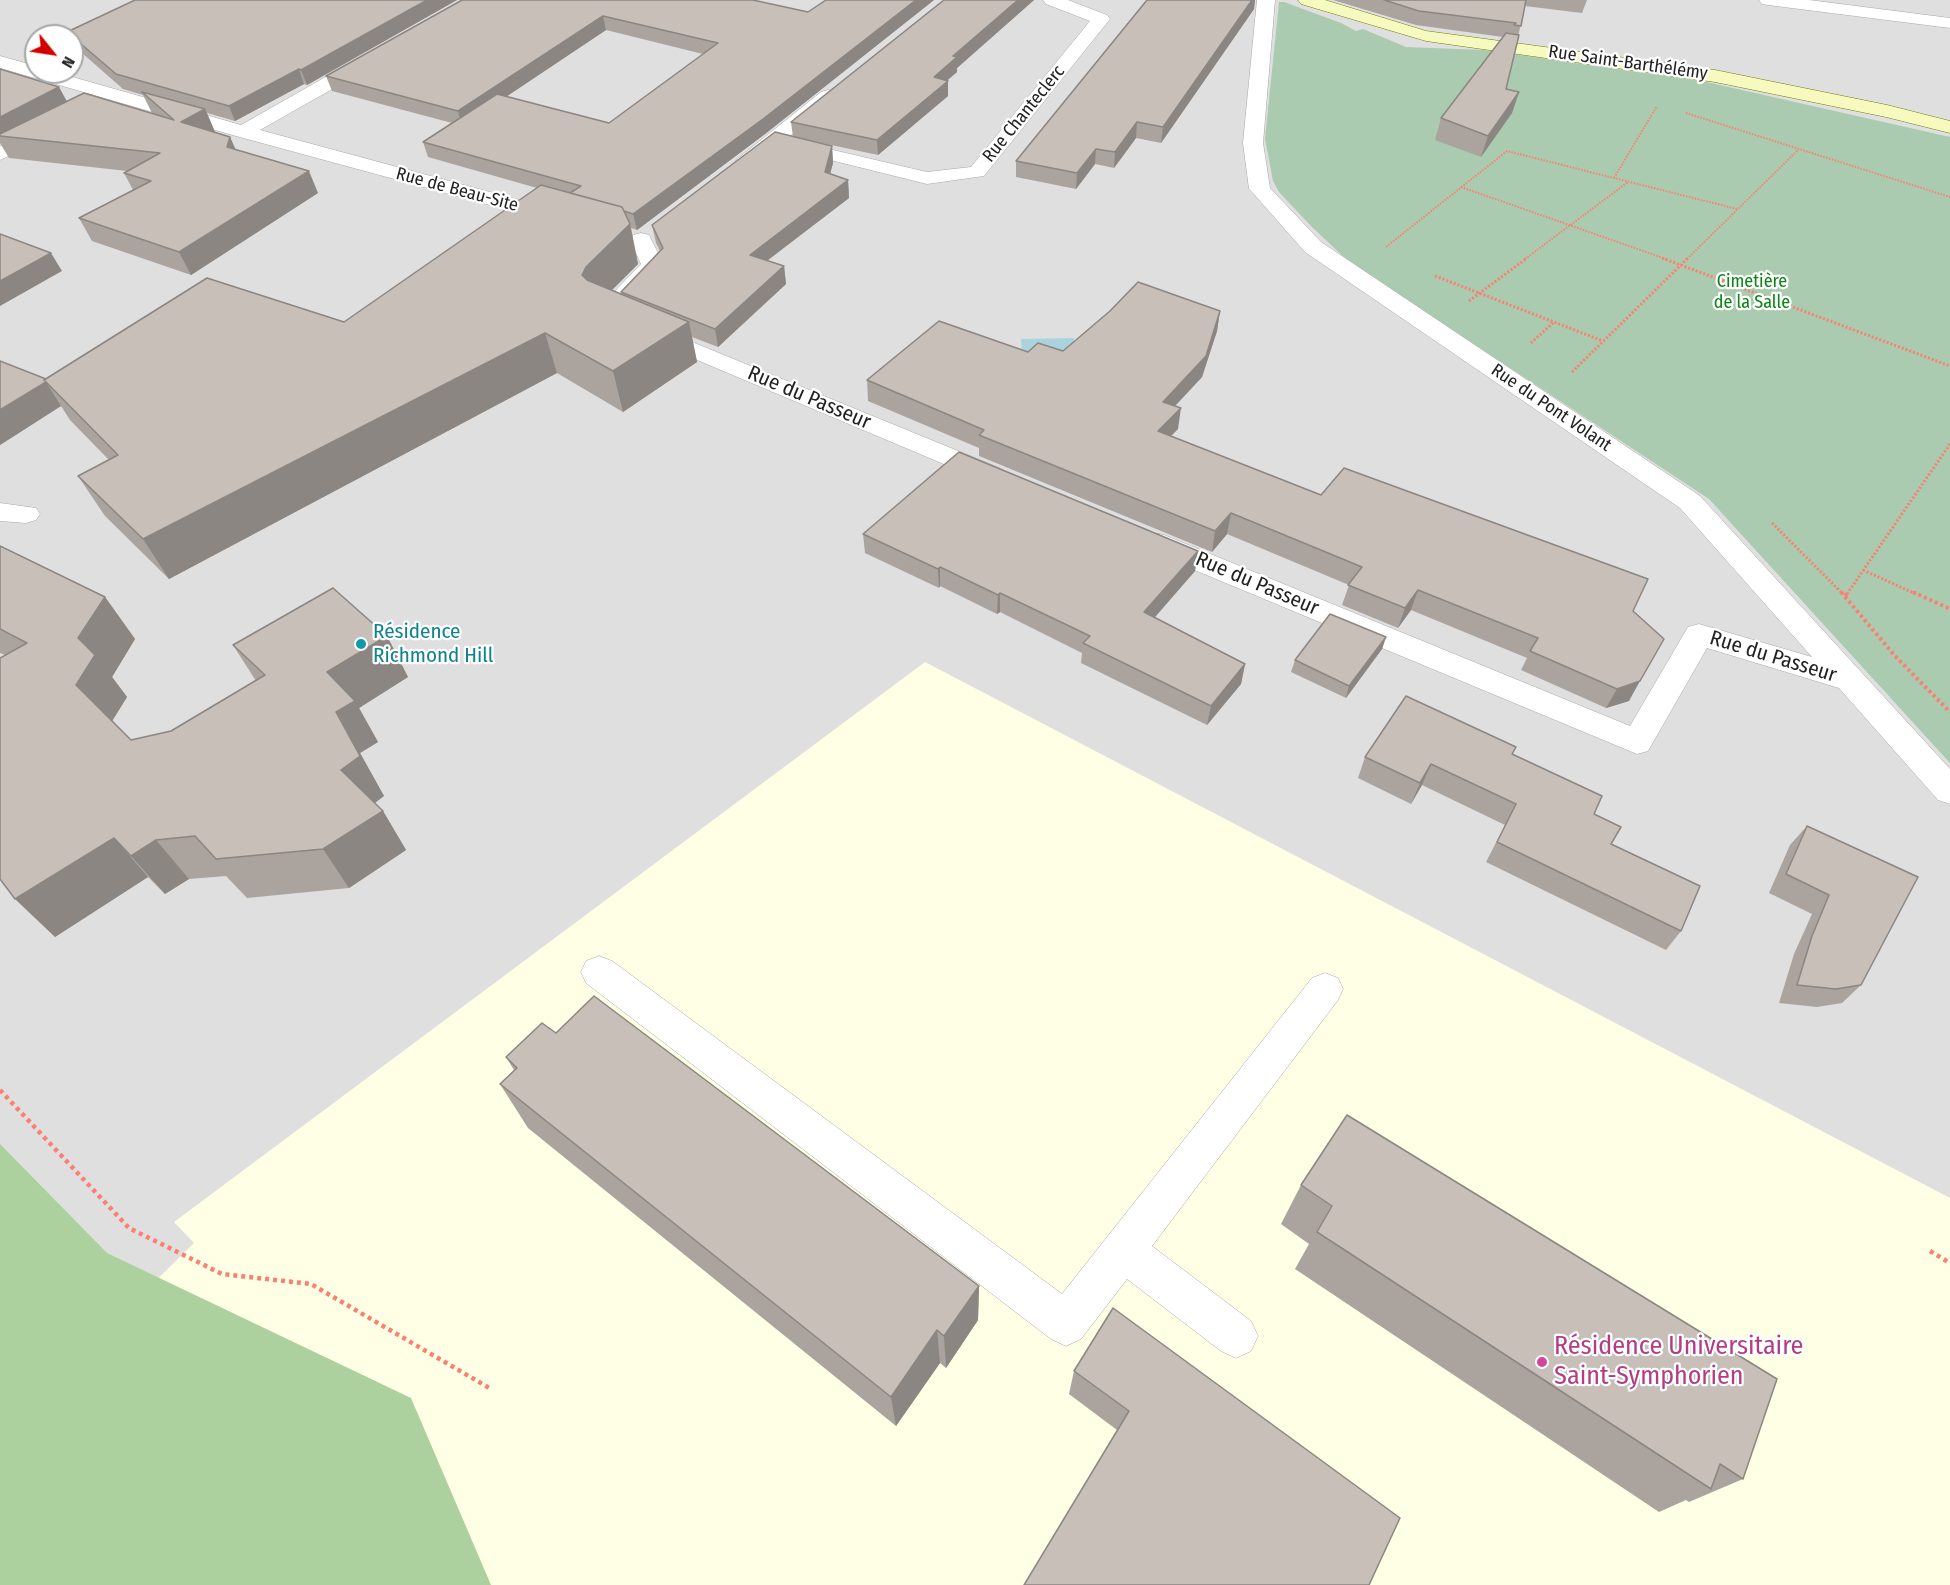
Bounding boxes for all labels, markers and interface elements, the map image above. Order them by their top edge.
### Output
north arrow [24,24,84,84]
street label: Rue Saint-Barthélémy [1547,41,1709,85]
text: N [58,53,79,71]
street label: Rue Chanteclerc [978,61,1070,167]
street label: Rue de Beau-Site [393,163,521,217]
park label: Cimetière de la Salle [1714,271,1790,314]
street label: Rue du Pont Volant [1487,360,1615,456]
street label: Rue du Passeur [744,361,874,435]
street label: Rue du Passeur [1192,547,1322,621]
place label: Résidence Richmond Hill [373,619,493,669]
street label: Rue du Passeur [1707,626,1839,688]
marker: Résidence Richmond Hill [354,637,368,651]
place label: Résidence Universitaire Saint-Symphorien [1554,1331,1803,1392]
marker: Résidence Universitaire Saint-Symphorien [1535,1355,1549,1369]

